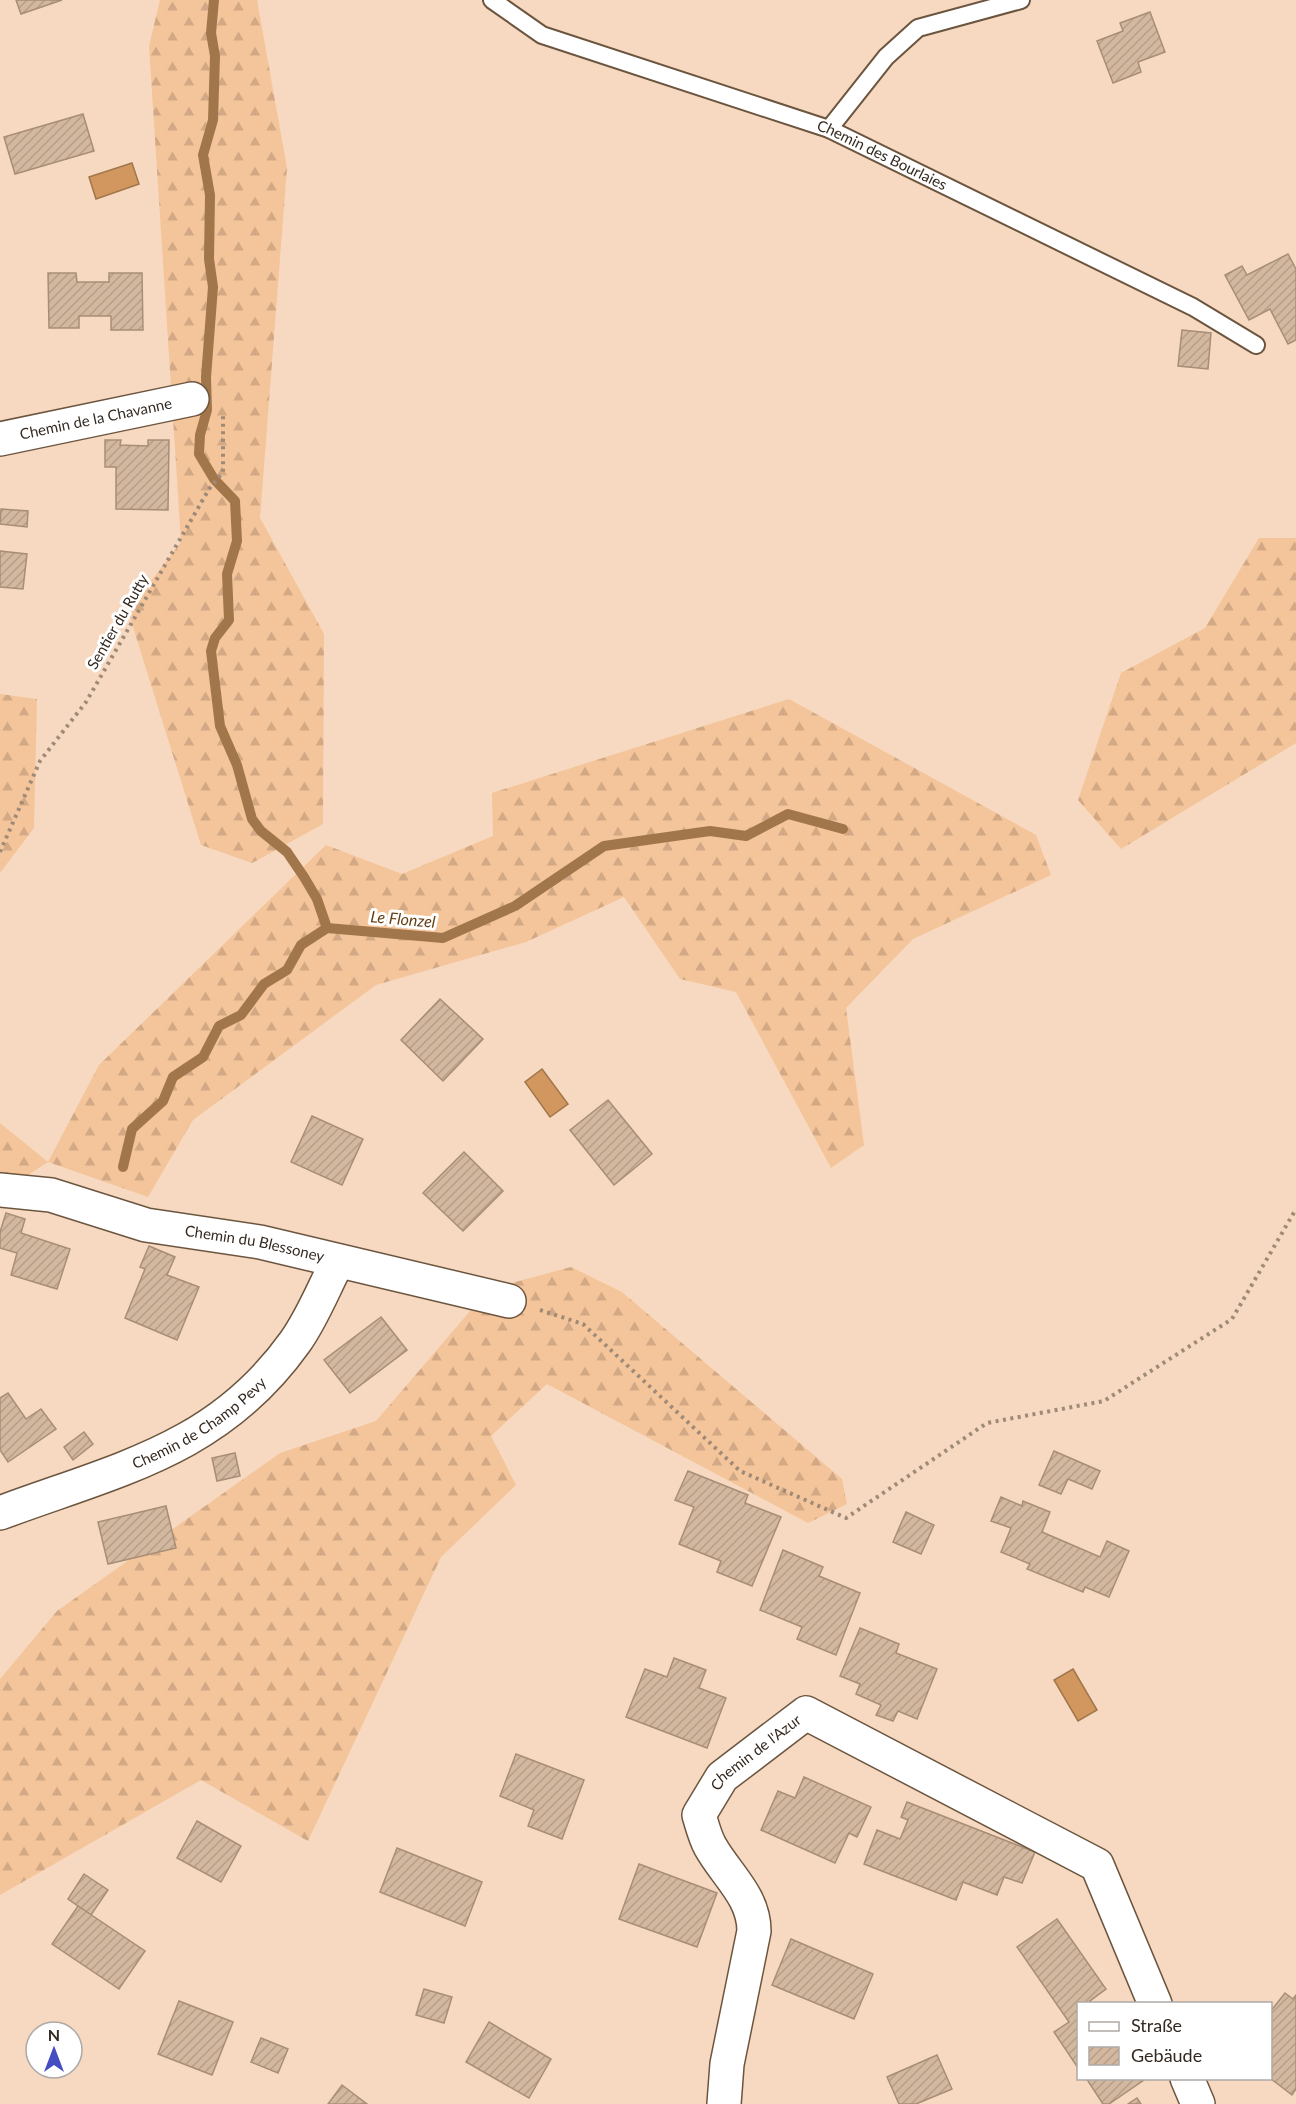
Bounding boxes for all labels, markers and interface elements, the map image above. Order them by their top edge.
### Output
street label: Chemin des Bourlaies [815,116,950,193]
street label: Chemin de la Chavanne [18,393,174,443]
street label: Sentier du Rutty [83,571,152,672]
water label: Le Flonzel [370,906,437,931]
street label: Chemin du Blessoney [184,1221,326,1265]
street label: Chemin de Champ Pevy [129,1373,270,1472]
street label: Chemin de l'Azur [706,1710,805,1793]
legend [1077,2002,1272,2080]
text: Straße [1131,2014,1182,2036]
north arrow [24,2020,84,2080]
text: N [48,2025,60,2044]
text: Gebäude [1131,2044,1202,2066]

